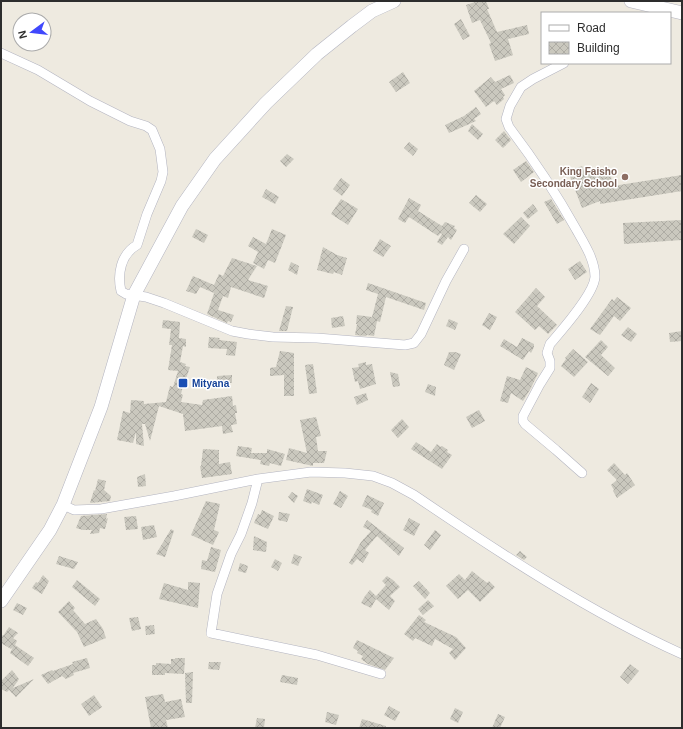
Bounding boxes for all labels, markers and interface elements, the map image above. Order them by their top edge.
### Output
north arrow [12,12,52,52]
legend [541,12,671,64]
text: Road [577,21,606,35]
text: N [16,29,29,40]
text: Building [577,41,620,55]
place label: King Faisho Secondary School [530,166,617,189]
marker: King Faisho Secondary School [620,172,630,182]
marker: Mityana [177,377,189,389]
place label: Mityana [192,378,230,389]

